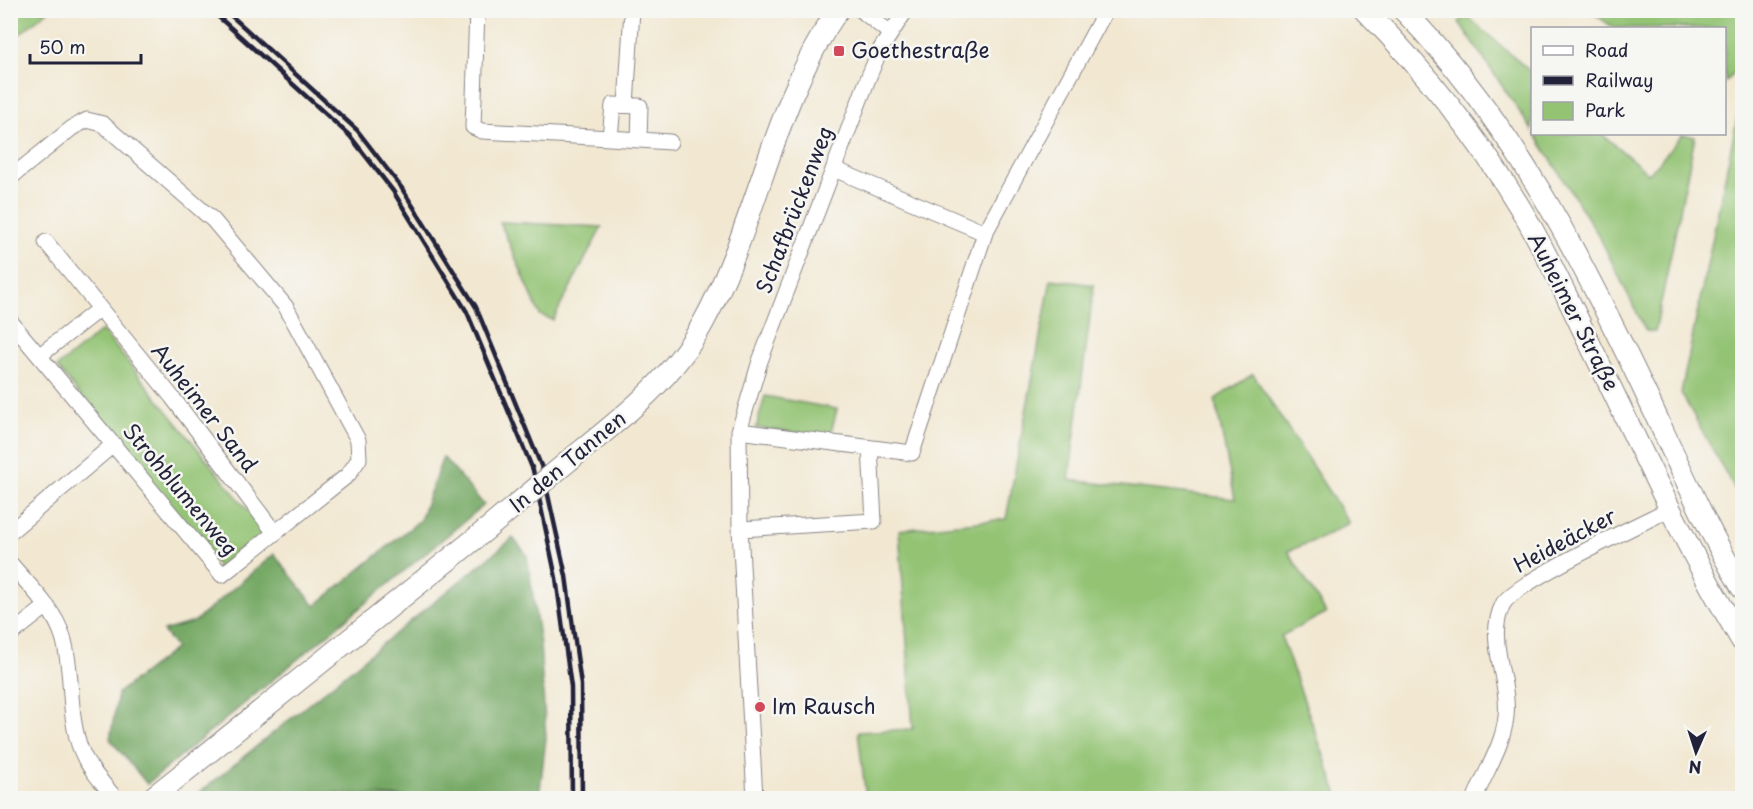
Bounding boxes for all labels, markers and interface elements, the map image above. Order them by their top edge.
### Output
scale bar [30,27,141,65]
legend [1531,27,1726,135]
text: 50 m [39,33,86,60]
place label: Goethestraße [851,33,990,65]
text: Road [1585,36,1629,63]
marker: Goethestraße [832,44,846,58]
text: Railway [1585,66,1653,93]
text: Park [1585,96,1625,123]
street label: Schafbrückenweg [746,121,840,298]
street label: Auheimer Straße [1521,226,1628,396]
street label: Auheimer Sand [145,335,266,478]
street label: In den Tannen [501,402,632,519]
street label: Strohblumenweg [116,415,247,562]
street label: Heideäcker [1507,499,1621,580]
place label: Im Rausch [772,689,876,721]
marker: Im Rausch [753,700,767,714]
north arrow [1666,722,1726,782]
text: N [1688,756,1702,780]

